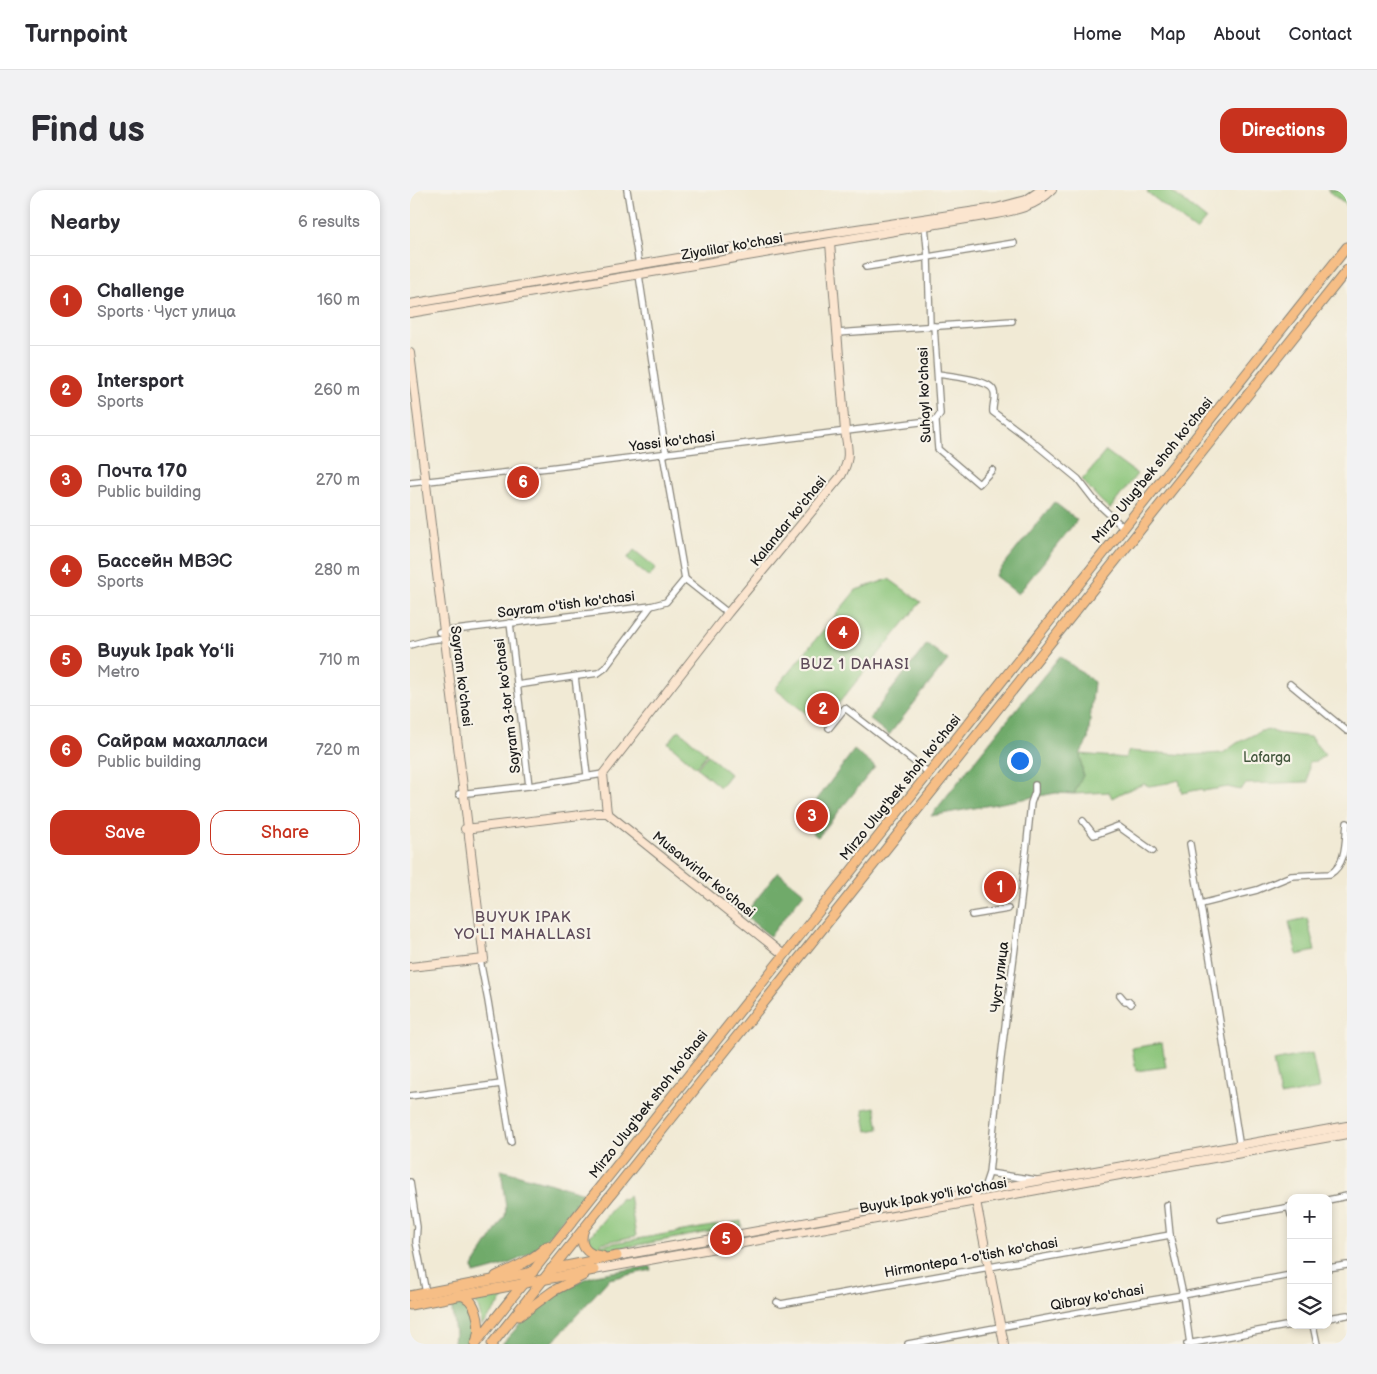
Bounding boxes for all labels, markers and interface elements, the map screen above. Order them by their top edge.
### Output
text: Turnpoint [25,20,128,49]
text: Home [1073,24,1122,45]
text: Map [1150,24,1186,45]
text: About [1214,24,1261,45]
text: Contact [1289,24,1352,45]
button: Directions [1220,108,1347,153]
text: Find us [30,109,145,152]
text: Nearby [50,210,120,235]
text: 6 results [298,213,360,232]
street label: Ziyolilar ko'chasi [679,229,784,264]
text: Challenge [97,280,185,303]
text: 1 [63,291,69,310]
text: 160 m [317,291,360,310]
text: Sports · Чуст улица [97,303,236,322]
street label: Suhayl ko'chasi [914,347,935,443]
text: Intersport [97,370,184,393]
text: 2 [61,381,71,400]
text: 260 m [314,381,360,400]
text: Sports [97,393,144,412]
street label: Mirzo Ulug'bek shoh ko'chasi [1088,394,1217,547]
street label: Yassi ko'chasi [627,428,716,455]
text: Почта 170 [97,460,187,483]
pin: 6 [507,463,539,501]
text: 3 [61,471,71,490]
text: 270 m [316,471,360,490]
street label: Kalandar ko'chasi [747,473,830,570]
text: Public building [97,483,201,502]
text: Бассейн МВЭС [97,550,232,573]
text: 4 [61,561,71,580]
text: 280 m [314,561,360,580]
text: Sports [97,573,144,592]
street label: Sayram o'tish ko'chasi [496,588,636,621]
pin: 4 [827,614,859,652]
street label: Sayram ko'chasi [447,625,476,727]
street label: Sayram 3-tor ko'chasi [491,638,524,774]
text: Buyuk Ipak Yoʻli [97,640,234,663]
text: 5 [61,651,71,670]
text: 710 m [319,651,360,670]
district label: BUZ 1 DAHASI [800,655,910,674]
text: Metro [97,663,140,682]
pin: 2 [807,690,839,728]
street label: Mirzo Ulug'bek shoh ko'chasi [836,711,965,864]
text: Сайрам махалласи [97,730,268,753]
text: 6 [61,741,71,760]
text: 720 m [316,741,360,760]
your location [1007,748,1033,774]
park label: Lafarga [1243,749,1291,766]
text: Public building [97,753,201,772]
pin: 3 [796,797,828,835]
button: Save [50,810,200,855]
button: Share [210,810,360,855]
street label: Musavvirlar ko'chasi [649,828,758,921]
pin: 1 [984,868,1016,906]
district label: BUYUK IPAK YO'LI MAHALLASI [453,908,592,944]
street label: Чуст улица [987,940,1012,1014]
street label: Mirzo Ulug'bek shoh ko'chasi [585,1027,711,1182]
street label: Buyuk Ipak yo'li ko'chasi [858,1174,1008,1217]
map controls [1287,1194,1332,1329]
button: + [1287,1194,1332,1239]
pin: 5 [710,1220,742,1258]
street label: Hirmontepa 1-o'tish ko'chasi [883,1234,1059,1281]
button: − [1287,1239,1332,1284]
street label: Qibray ko'chasi [1049,1281,1145,1314]
button: layers [1287,1284,1332,1329]

